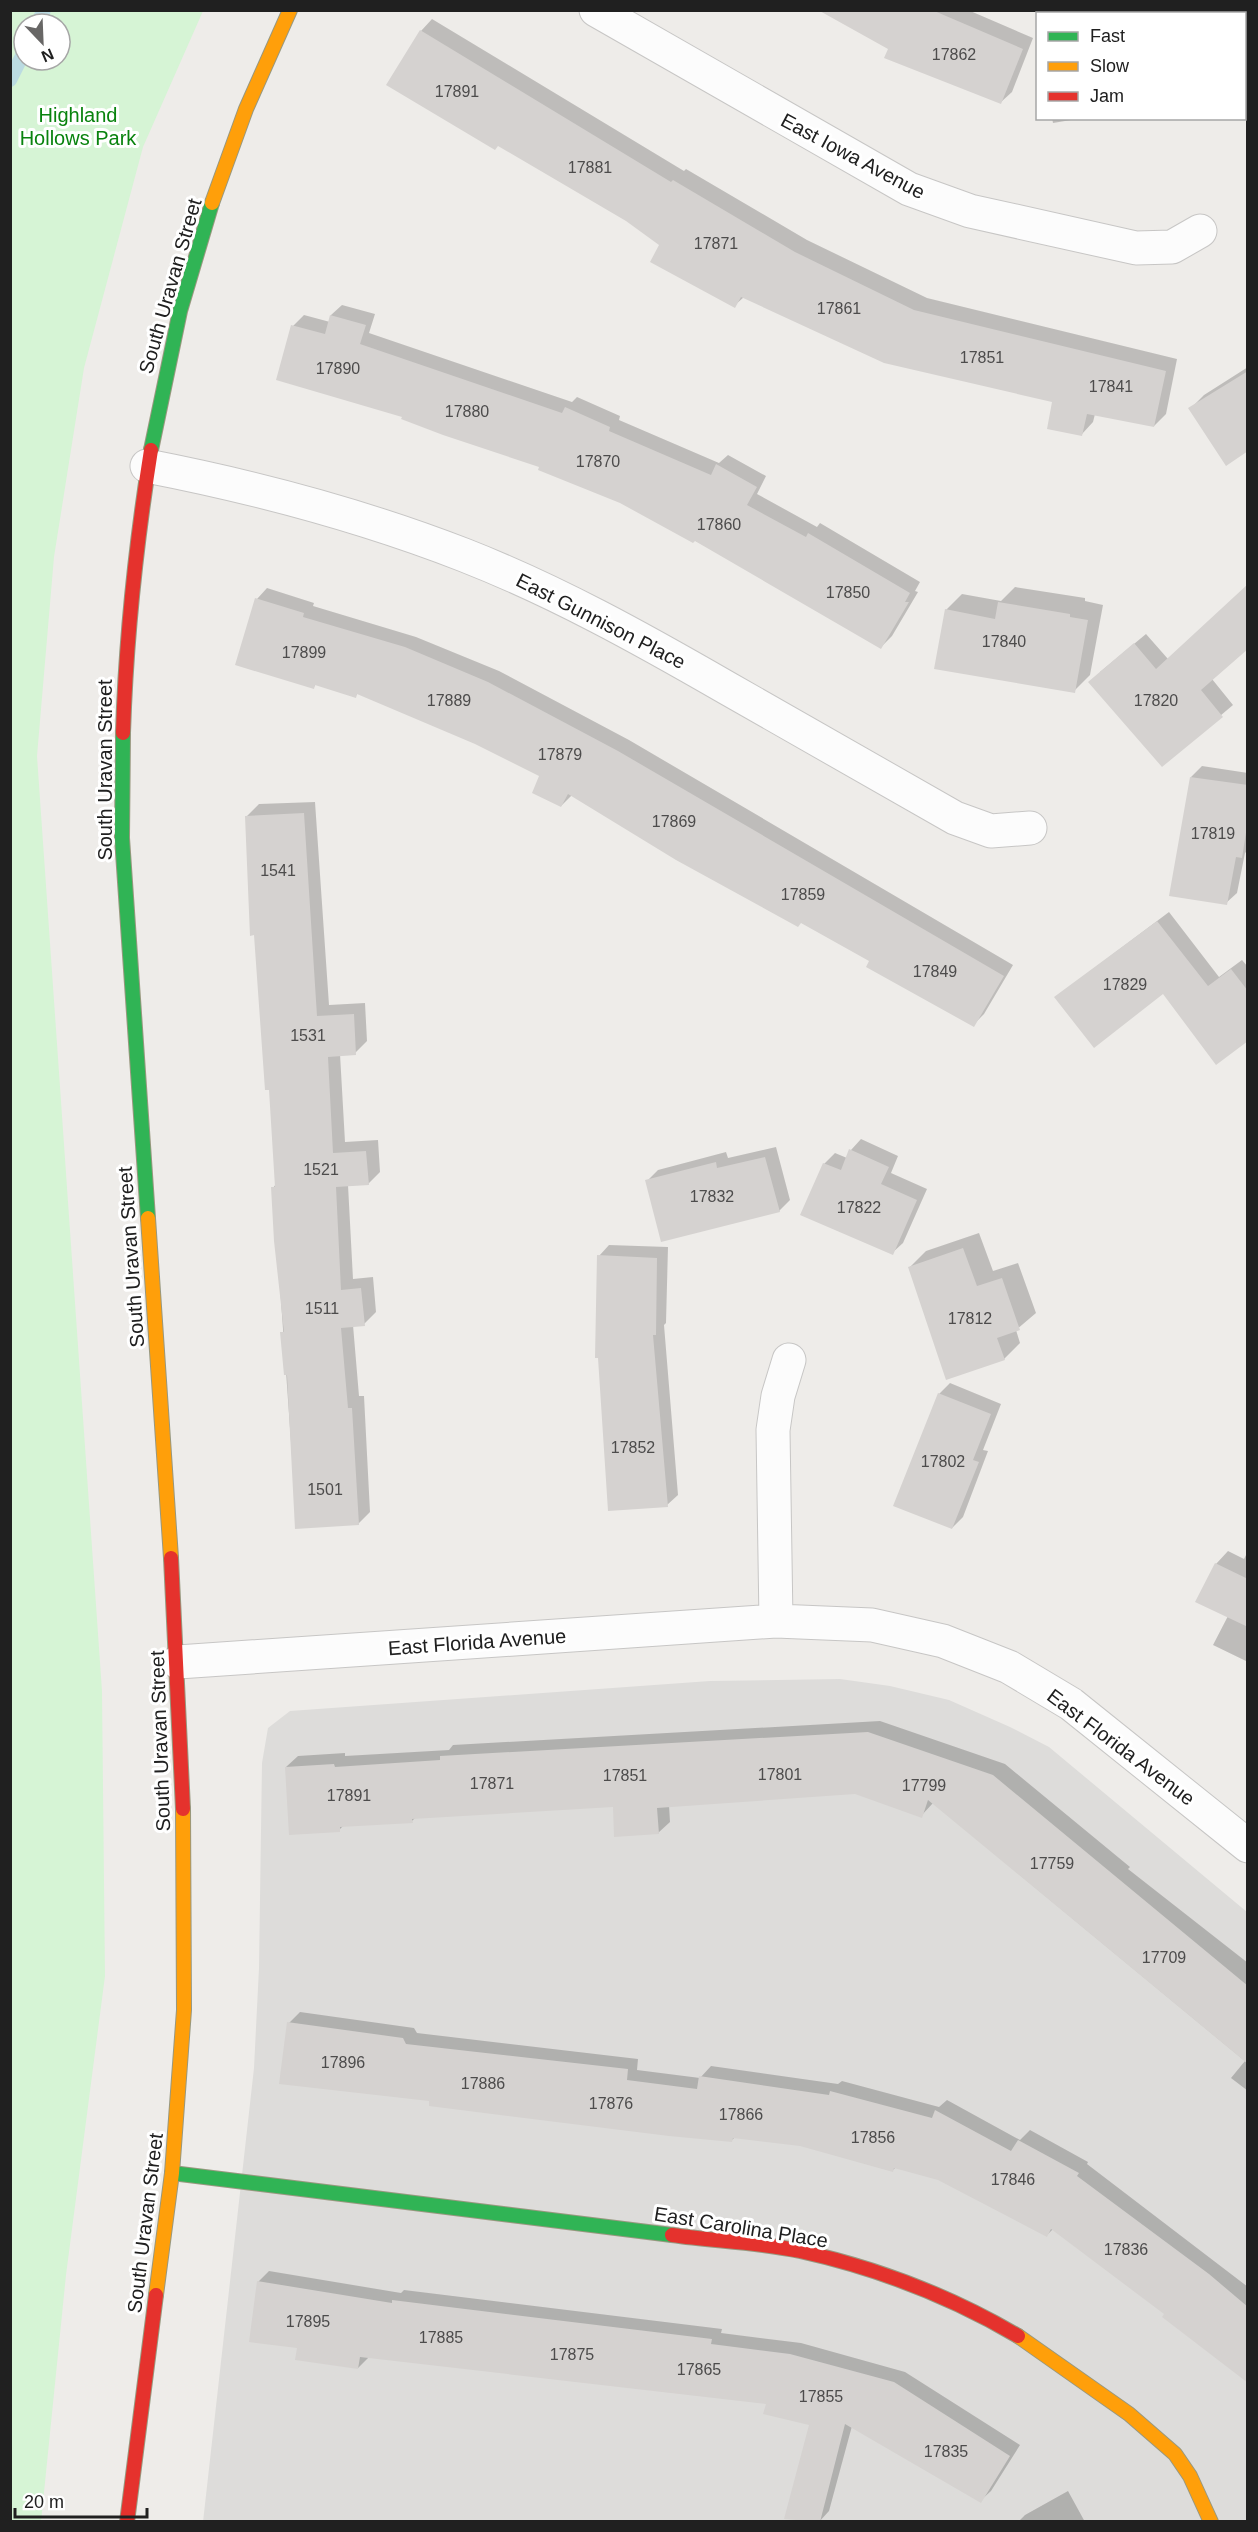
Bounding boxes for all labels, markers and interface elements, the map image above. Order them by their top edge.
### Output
north arrow [12,12,72,72]
legend [1036,12,1246,120]
text: Fast [1090,26,1125,46]
text: N [39,45,56,65]
house number: 17862 [932,46,976,63]
text: Slow [1090,56,1130,76]
house number: 17891 [435,83,479,100]
text: Jam [1090,86,1124,106]
park label: Highland Hollows Park [20,104,137,149]
street label: East Iowa Avenue [777,109,929,203]
house number: 17881 [568,159,612,176]
street label: South Uravan Street [134,195,206,376]
house number: 17871 [694,235,738,252]
house number: 17861 [817,300,861,317]
house number: 17851 [960,349,1004,366]
house number: 17890 [316,360,360,377]
house number: 17841 [1089,378,1133,395]
house number: 17880 [445,403,489,420]
house number: 17870 [576,453,620,470]
house number: 17860 [697,516,741,533]
street label: East Gunnison Place [513,569,689,673]
house number: 17850 [826,584,870,601]
house number: 17840 [982,633,1026,650]
house number: 17899 [282,644,326,661]
street label: South Uravan Street [94,679,116,861]
house number: 17889 [427,692,471,709]
house number: 17820 [1134,692,1178,709]
house number: 17879 [538,746,582,763]
house number: 17869 [652,813,696,830]
house number: 17819 [1191,825,1235,842]
house number: 1541 [260,862,296,879]
house number: 17859 [781,886,825,903]
house number: 17849 [913,963,957,980]
house number: 17829 [1103,976,1147,993]
house number: 1531 [290,1027,326,1044]
house number: 1521 [303,1161,339,1178]
street label: South Uravan Street [114,1165,148,1348]
house number: 17832 [690,1188,734,1205]
house number: 17822 [837,1199,881,1216]
house number: 1511 [305,1300,339,1317]
house number: 17812 [948,1310,992,1327]
house number: 17852 [611,1439,655,1456]
house number: 17802 [921,1453,965,1470]
house number: 1501 [307,1481,343,1498]
street label: East Florida Avenue [387,1625,567,1659]
street label: South Uravan Street [146,1650,174,1832]
street label: East Florida Avenue [1043,1684,1199,1810]
house number: 17801 [758,1766,802,1783]
house number: 17851 [603,1767,647,1784]
house number: 17871 [470,1775,514,1792]
house number: 17799 [902,1777,946,1794]
house number: 17891 [327,1787,371,1804]
house number: 17759 [1030,1855,1074,1872]
house number: 17709 [1142,1949,1186,1966]
house number: 17896 [321,2054,365,2071]
house number: 17886 [461,2075,505,2092]
house number: 17876 [589,2095,633,2112]
house number: 17866 [719,2106,763,2123]
house number: 17856 [851,2129,895,2146]
street label: South Uravan Street [123,2131,167,2314]
house number: 17846 [991,2171,1035,2188]
street label: East Carolina Place [653,2202,829,2252]
house number: 17836 [1104,2241,1148,2258]
house number: 17895 [286,2313,330,2330]
house number: 17885 [419,2329,463,2346]
house number: 17875 [550,2346,594,2363]
house number: 17865 [677,2361,721,2378]
house number: 17855 [799,2388,843,2405]
house number: 17835 [924,2443,968,2460]
scale bar [15,2481,147,2519]
text: 20 m [24,2492,64,2512]

